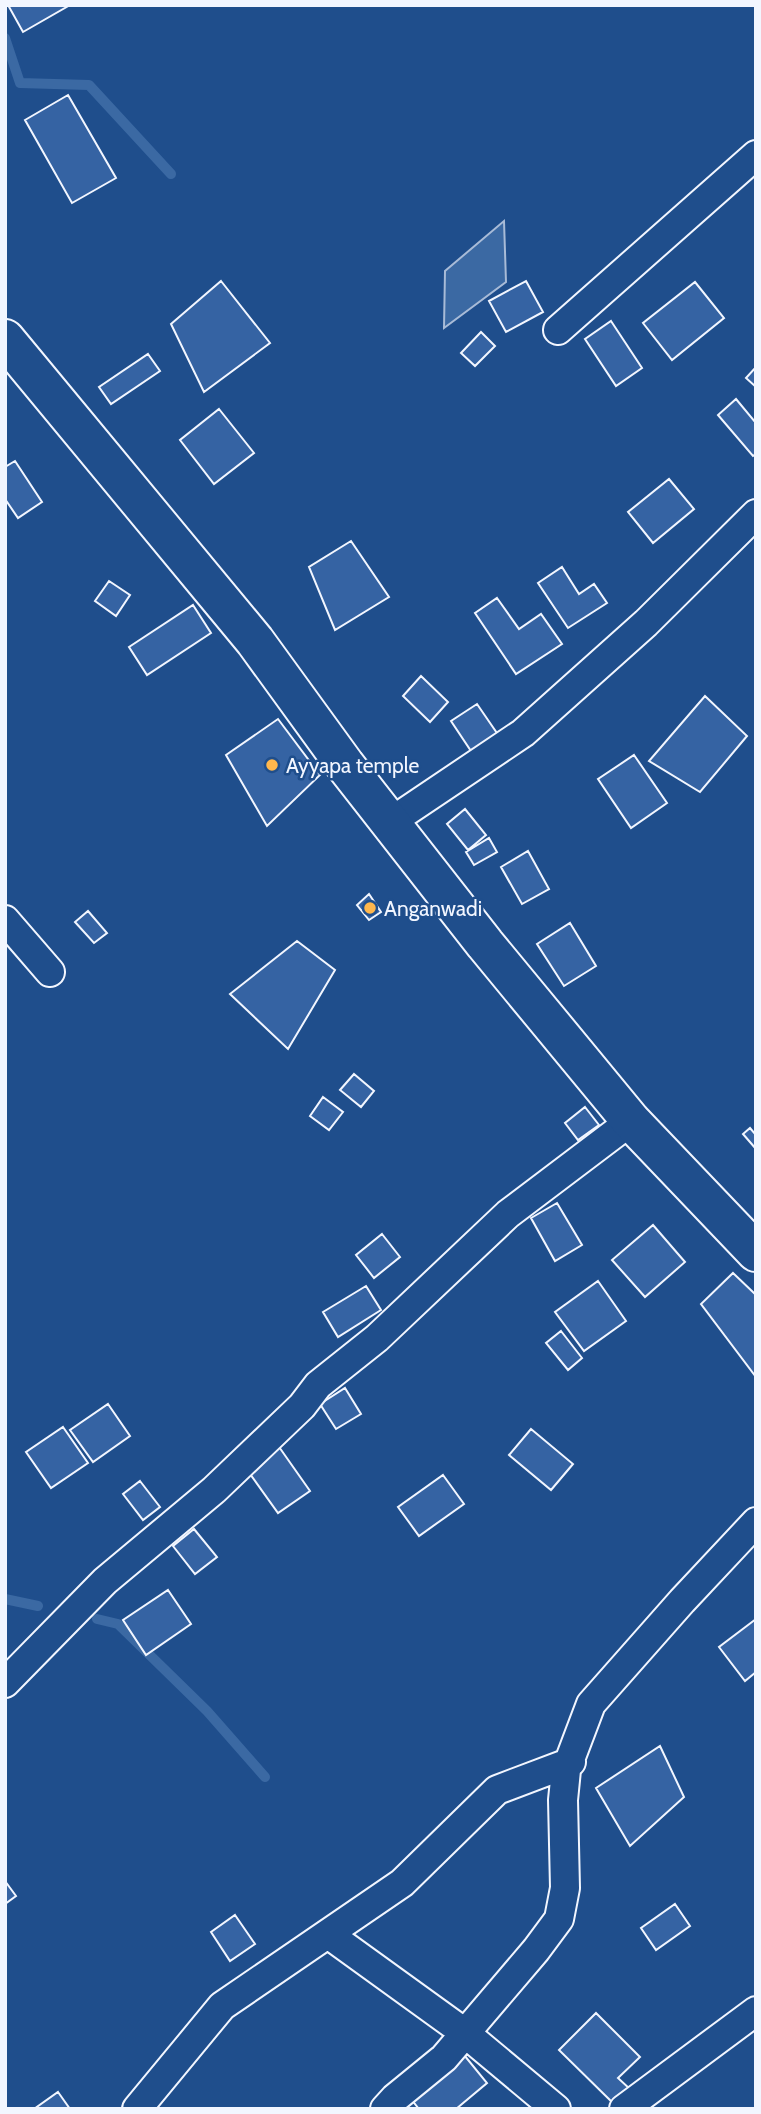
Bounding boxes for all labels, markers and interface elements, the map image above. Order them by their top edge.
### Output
place label: Ayyapa temple [286,753,419,778]
marker: Ayyapa temple [264,757,280,773]
place label: Anganwadi [384,896,482,921]
marker: Anganwadi [362,900,378,916]

